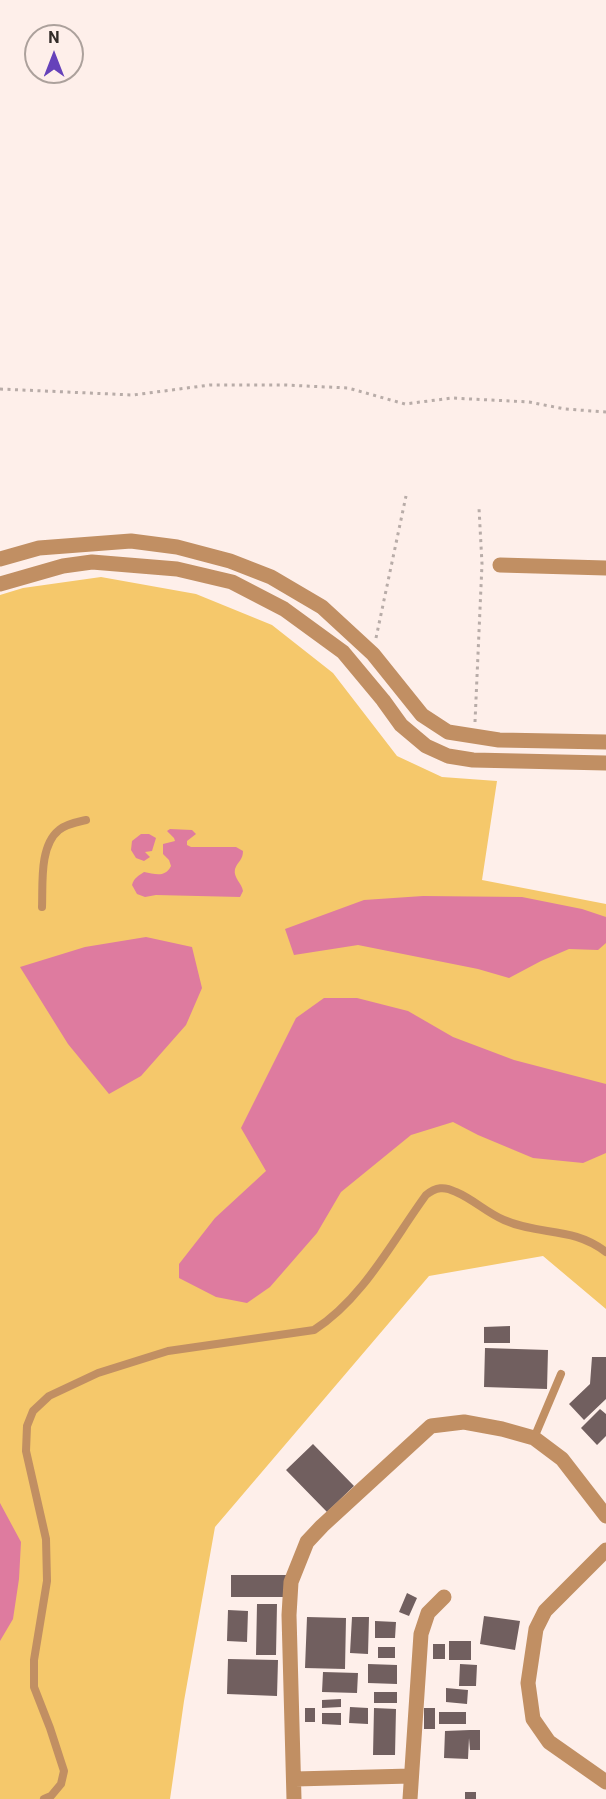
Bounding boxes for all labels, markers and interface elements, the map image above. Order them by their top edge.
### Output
north arrow [24,24,84,84]
text: N [48,28,60,47]

